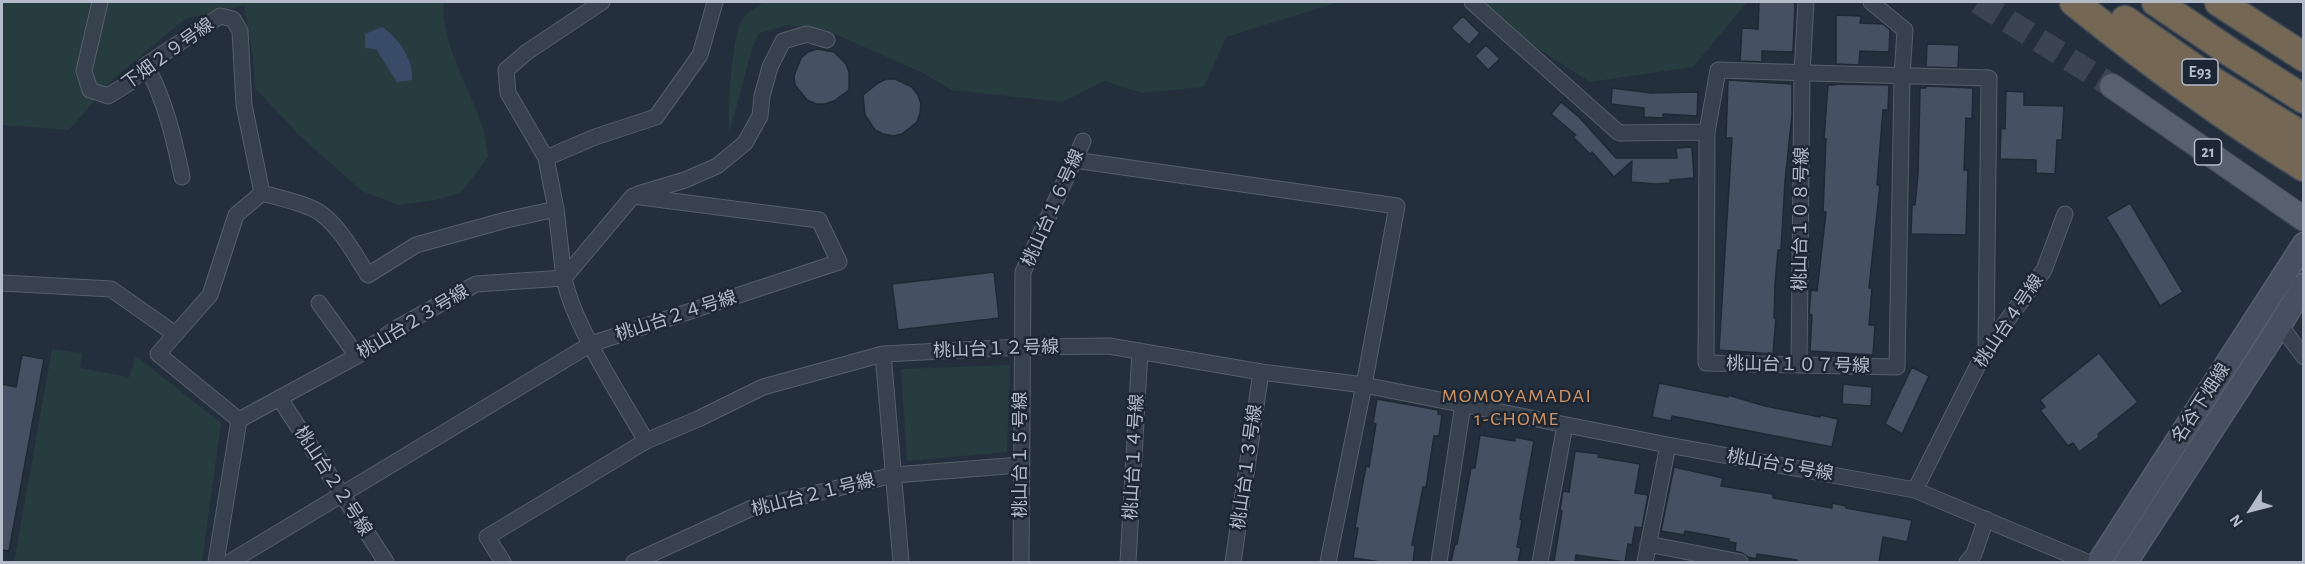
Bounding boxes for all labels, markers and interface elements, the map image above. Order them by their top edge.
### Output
street label: 下畑２９号線 [118,14,218,94]
road number: E93 [2182,59,2218,85]
road number: 21 [2194,139,2222,165]
street label: 桃山台１６号線 [1018,146,1088,270]
street label: 桃山台１０８号線 [1789,147,1813,291]
street label: 桃山台４号線 [1970,270,2048,372]
street label: 桃山台２３号線 [353,280,473,364]
street label: 桃山台２４号線 [613,286,739,346]
street label: 桃山台１２号線 [933,336,1059,362]
street label: 桃山台１０７号線 [1726,353,1870,377]
street label: 名谷下畑線 [2167,359,2235,447]
district label: MOMOYAMADAI 1-CHOME [1442,384,1592,431]
street label: 桃山台１５号線 [1010,392,1032,518]
street label: 桃山台１４号線 [1120,394,1148,520]
street label: 桃山台１３号線 [1228,403,1266,531]
street label: 桃山台２２号線 [290,422,376,540]
street label: 桃山台５号線 [1725,445,1835,485]
street label: 桃山台２１号線 [749,469,877,521]
north arrow [2221,480,2281,540]
text: N [2227,511,2246,530]

